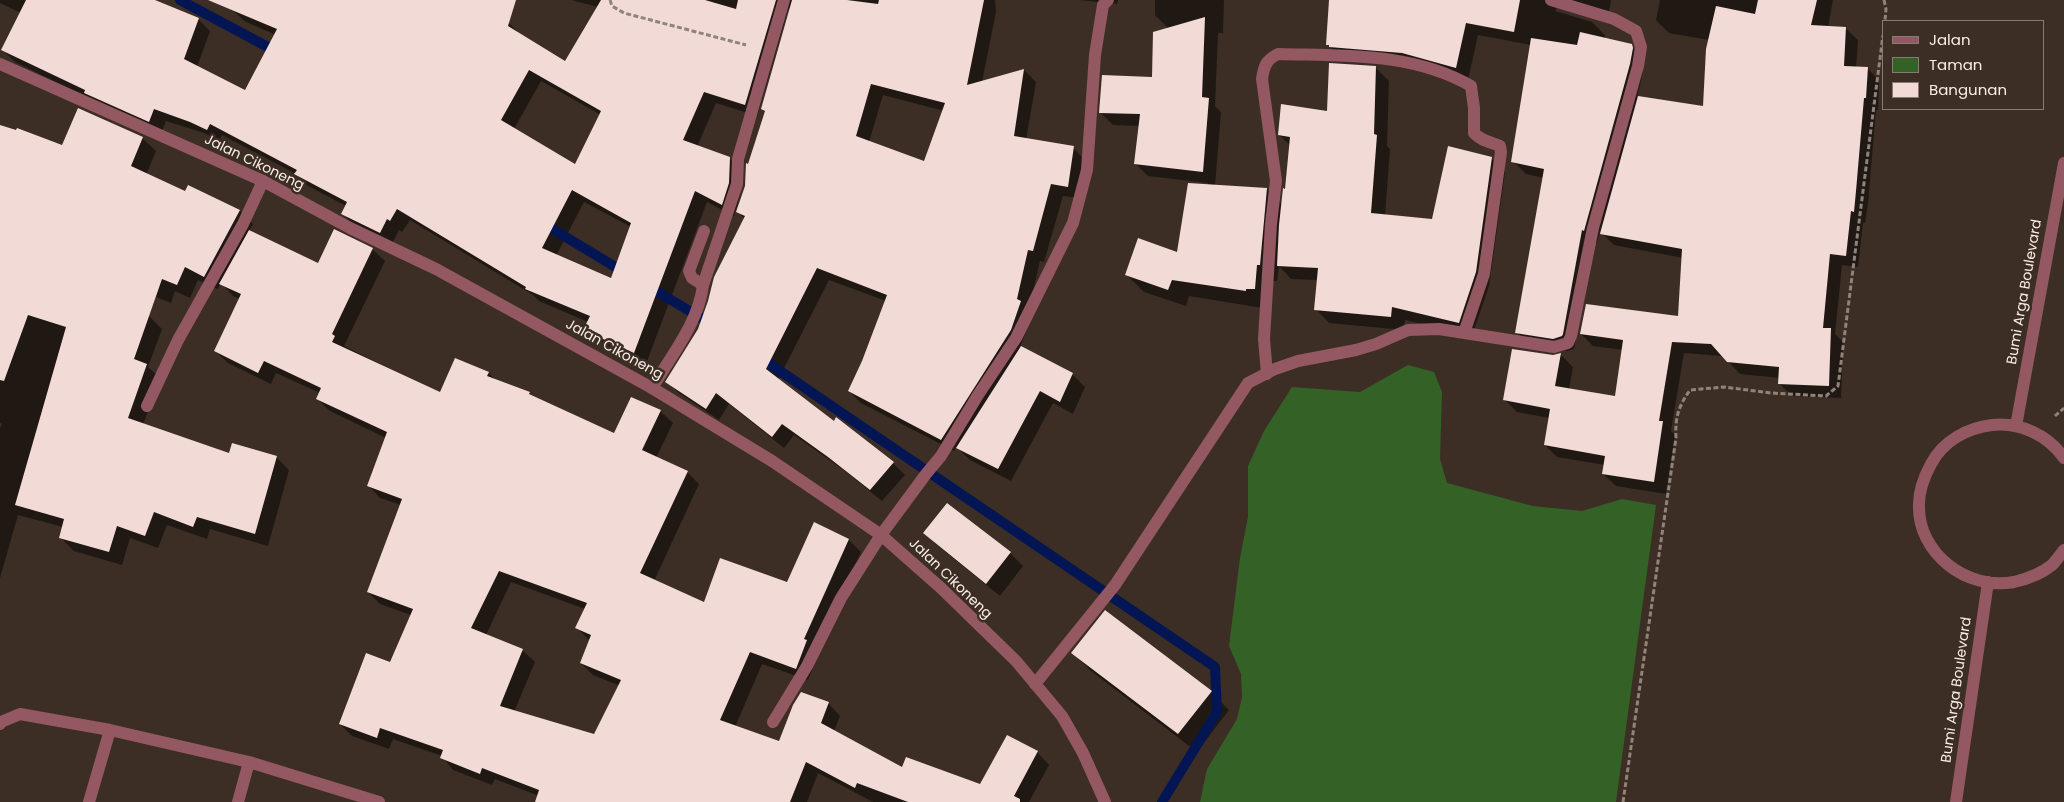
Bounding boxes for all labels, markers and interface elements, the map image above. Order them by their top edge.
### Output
legend [1882,20,2044,110]
text: Jalan [1929,29,1971,50]
text: Taman [1929,54,1982,75]
text: Bangunan [1929,79,2007,100]
street label: Jalan Cikoneng [201,132,307,194]
street label: Bumi Arga Boulevard [2004,218,2046,366]
street label: Jalan Cikoneng [562,316,666,384]
street label: Jalan Cikoneng [905,535,995,623]
street label: Bumi Arga Boulevard [1938,616,1976,764]

